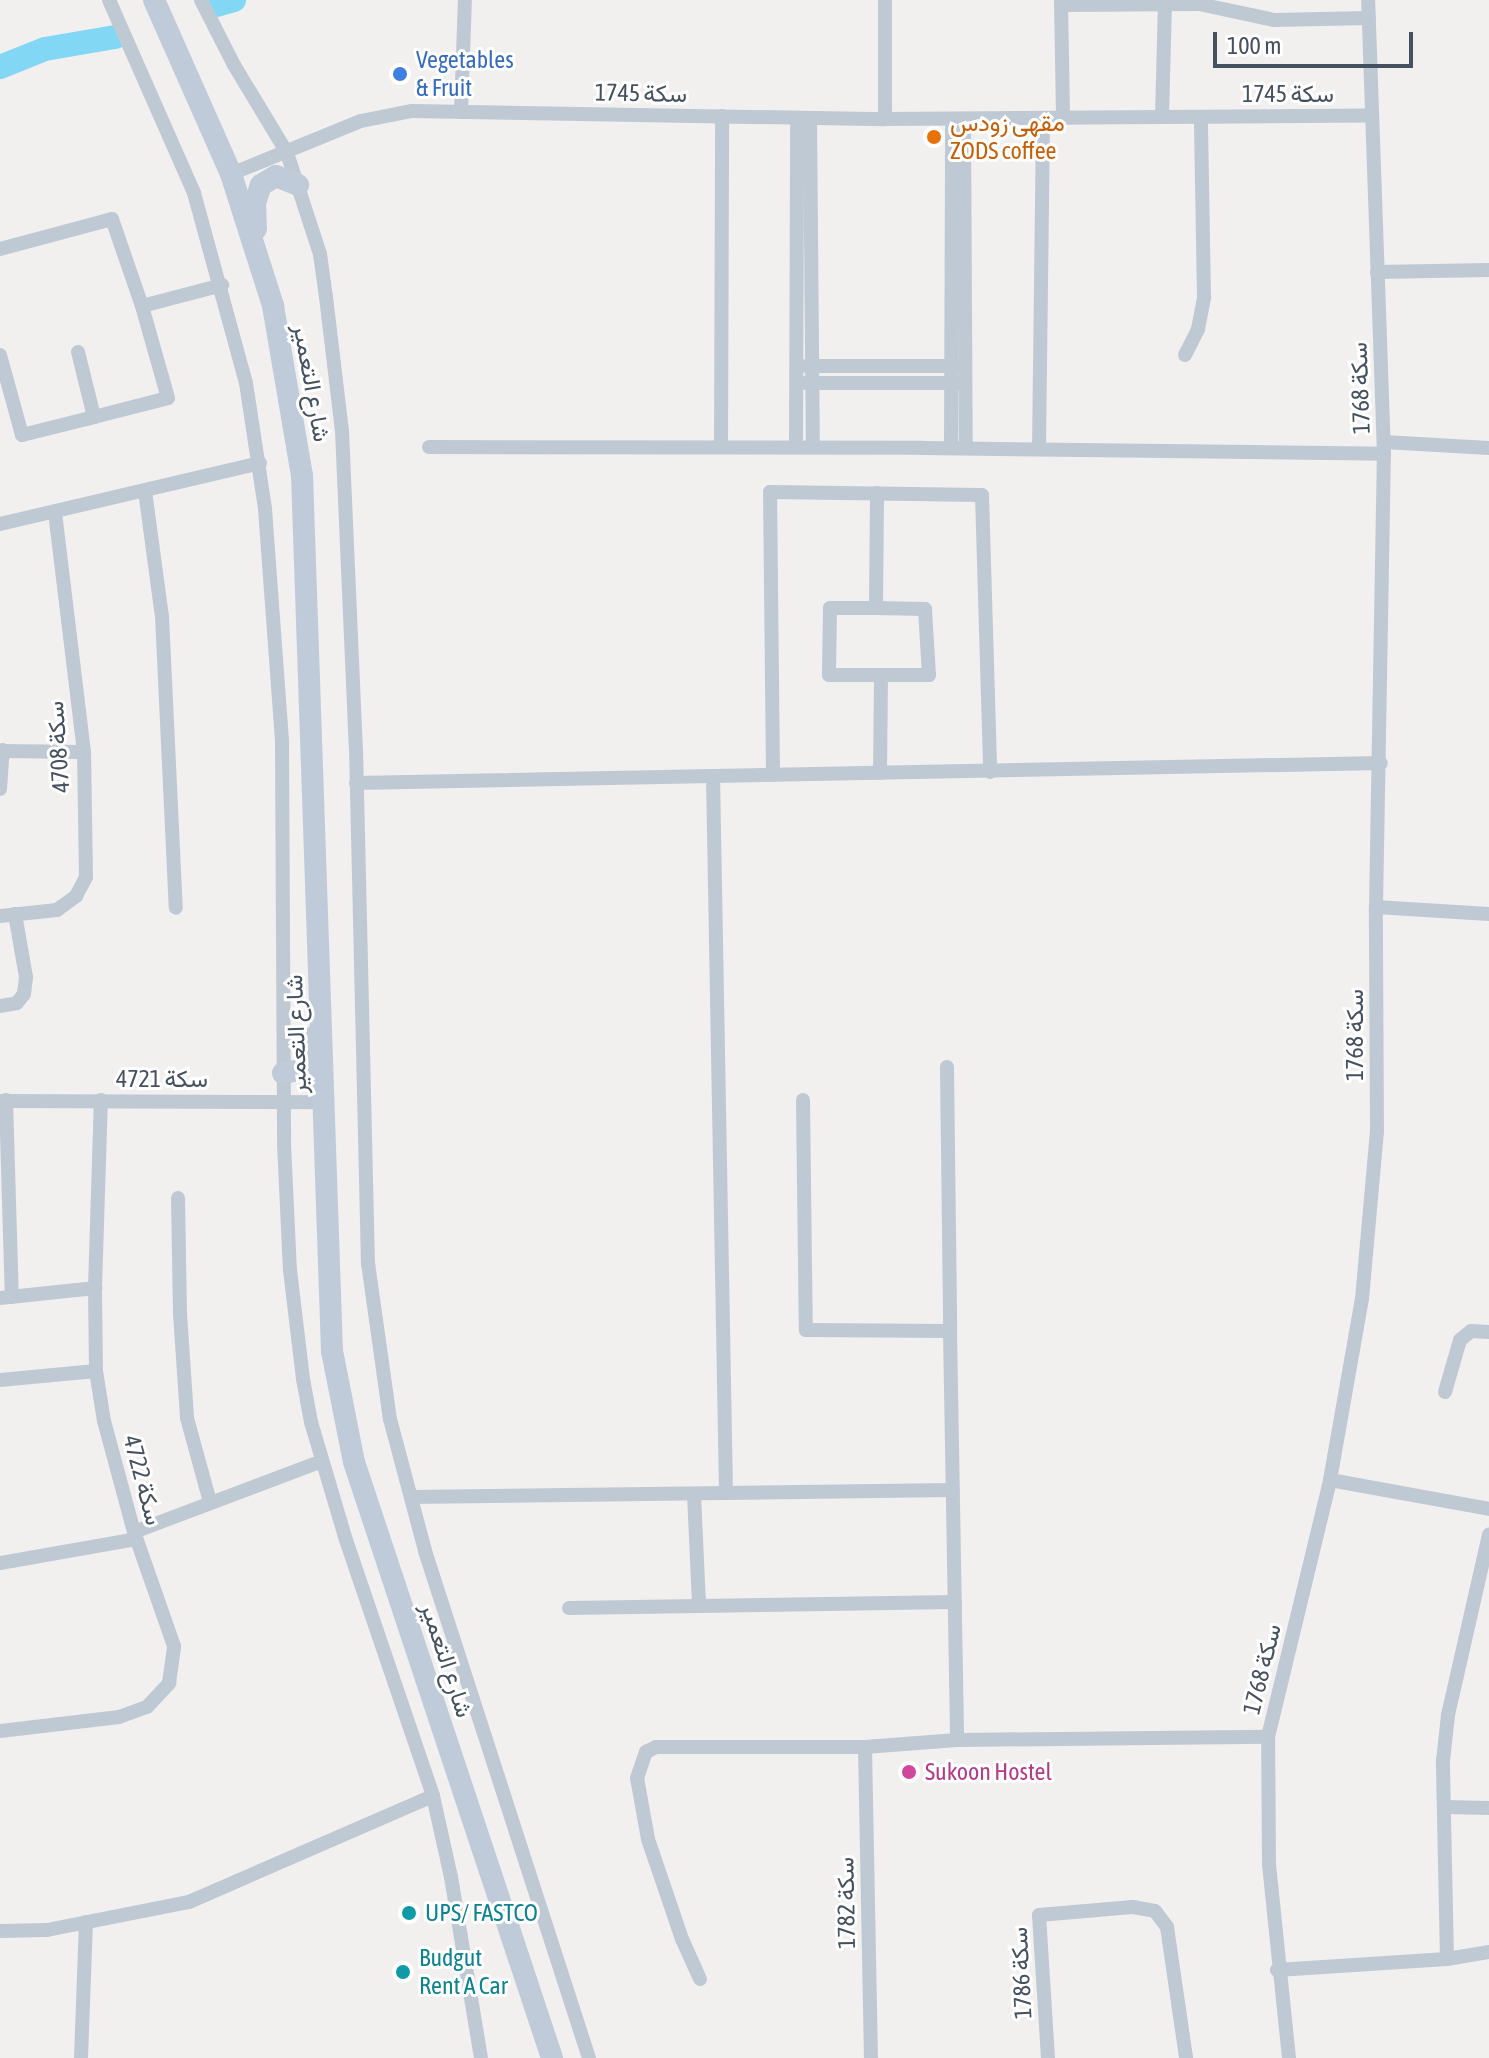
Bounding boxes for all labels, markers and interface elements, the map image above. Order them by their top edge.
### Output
scale bar [1217,16,1417,66]
text: 100 m [1227,32,1281,59]
place label: Vegetables & Fruit [416,46,514,102]
marker: Vegetables & Fruit [391,65,409,83]
street label: سكة 1745 [595,78,687,108]
street label: سكة 1745 [1242,80,1334,108]
place label: مقهى زودس ZODS coffee [950,109,1065,165]
marker: مقهى زودس ZODS coffee [925,128,943,146]
street label: شارع التعمير [287,322,337,444]
street label: سكة 1768 [1344,342,1376,434]
street label: سكة 4708 [40,700,76,794]
street label: شارع التعمير [280,974,312,1094]
street label: سكة 1768 [1341,989,1369,1081]
street label: سكة 4721 [116,1065,208,1093]
street label: سكة 4722 [117,1432,169,1528]
street label: شارع التعمير [415,1599,479,1721]
street label: سكة 1768 [1237,1621,1287,1717]
place label: Sukoon Hostel [925,1758,1052,1786]
marker: Sukoon Hostel [900,1763,918,1781]
street label: سكة 1782 [831,1857,861,1949]
place label: UPS/ FASTCO [425,1899,538,1927]
marker: UPS/ FASTCO [400,1904,418,1922]
street label: سكة 1786 [1004,1926,1038,2020]
place label: Budgut Rent A Car [419,1944,508,2000]
marker: Budgut Rent A Car [394,1963,412,1981]

